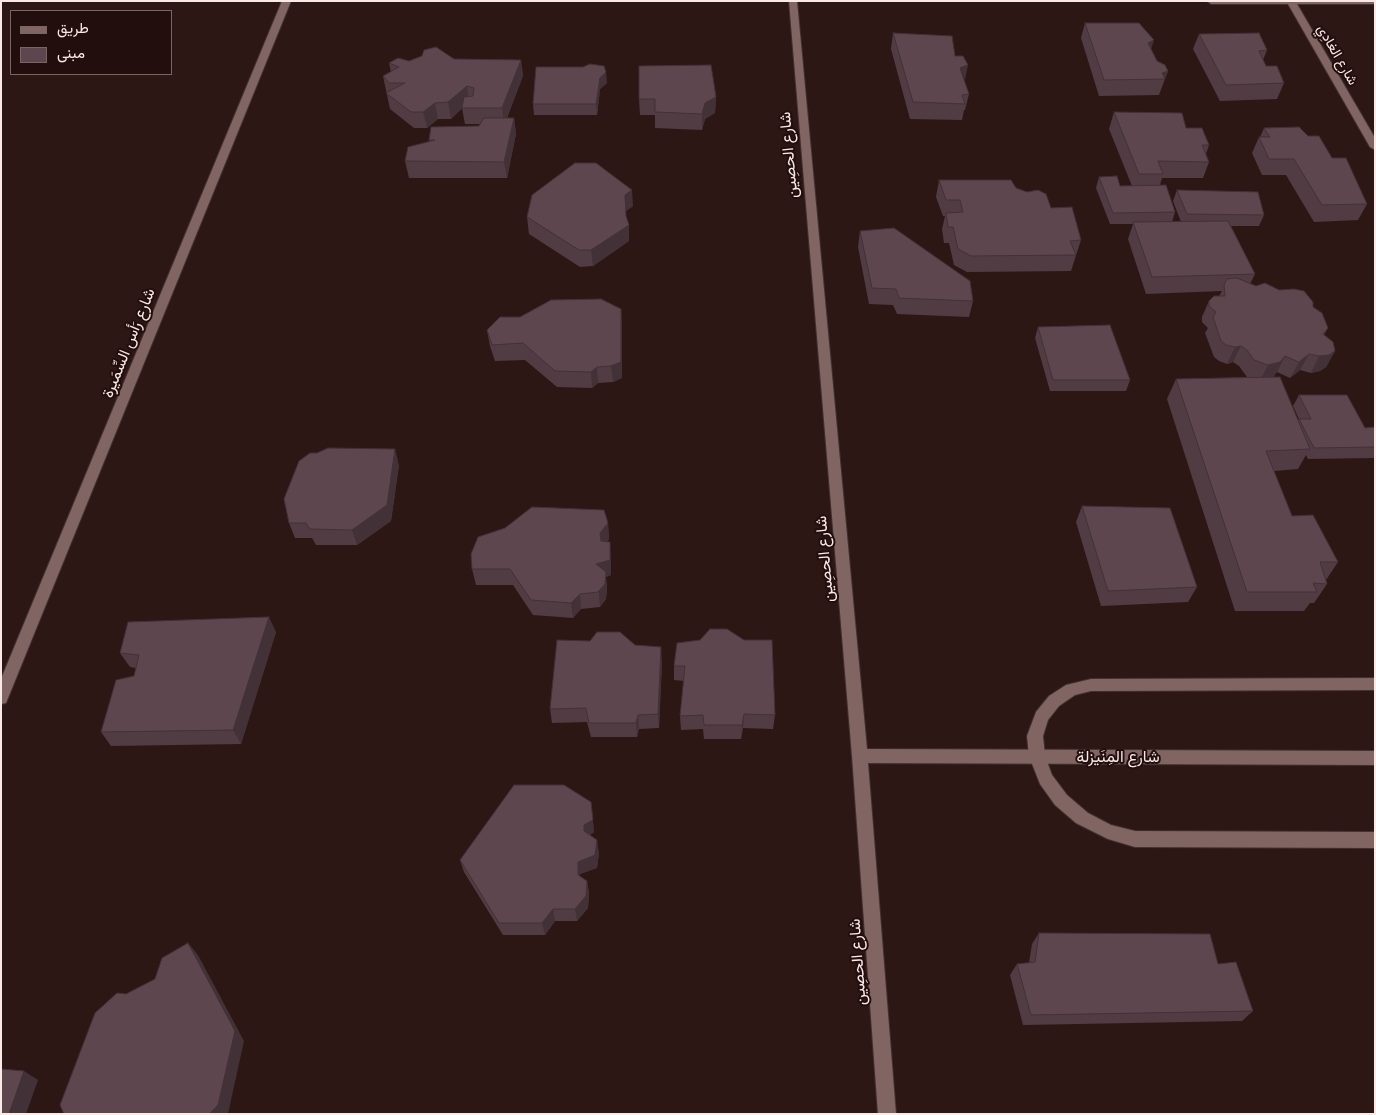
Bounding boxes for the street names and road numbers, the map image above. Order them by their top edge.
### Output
street label: شارع الغادِي [1313,22,1361,88]
street label: شارع الحصِين [776,111,802,199]
street label: شارع رَأس السِّمَيرة [98,285,160,401]
street label: شارع الحصِين [812,515,838,603]
street label: شارع المِنَيزلة [1076,747,1160,767]
street label: شارع الحصِين [845,918,871,1006]

